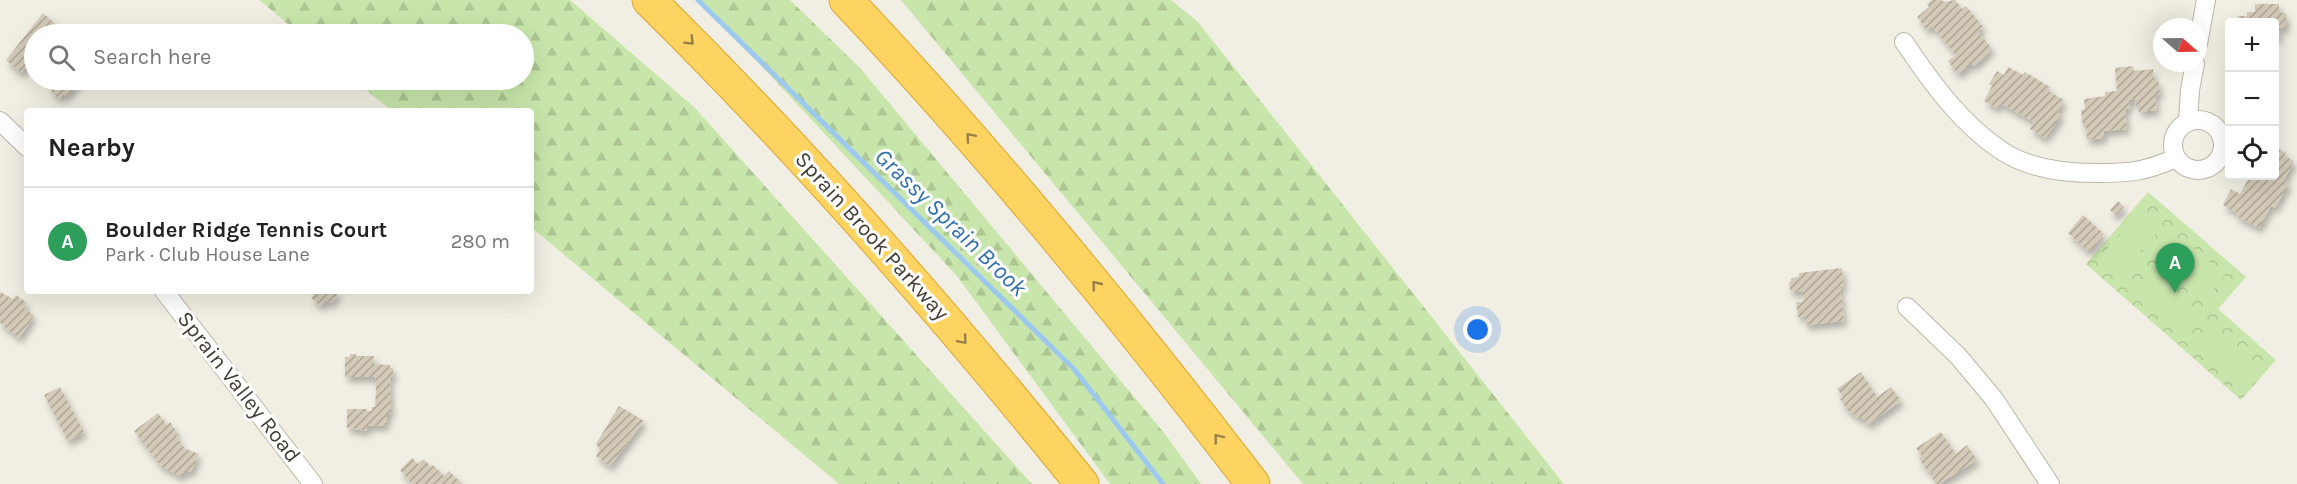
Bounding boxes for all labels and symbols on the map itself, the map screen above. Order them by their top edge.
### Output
north arrow [2153,18,2207,72]
one-way arrow [683,34,694,45]
one-way arrow [966,133,977,144]
water label: Grassy Sprain Brook [869,142,1033,302]
street label: Sprain Brook Parkway [790,146,954,326]
pin: A [2156,244,2194,293]
one-way arrow [1092,281,1103,292]
street label: Sprain Valley Road [172,306,306,468]
your location [1463,315,1492,344]
one-way arrow [956,333,967,344]
one-way arrow [1214,433,1225,444]

